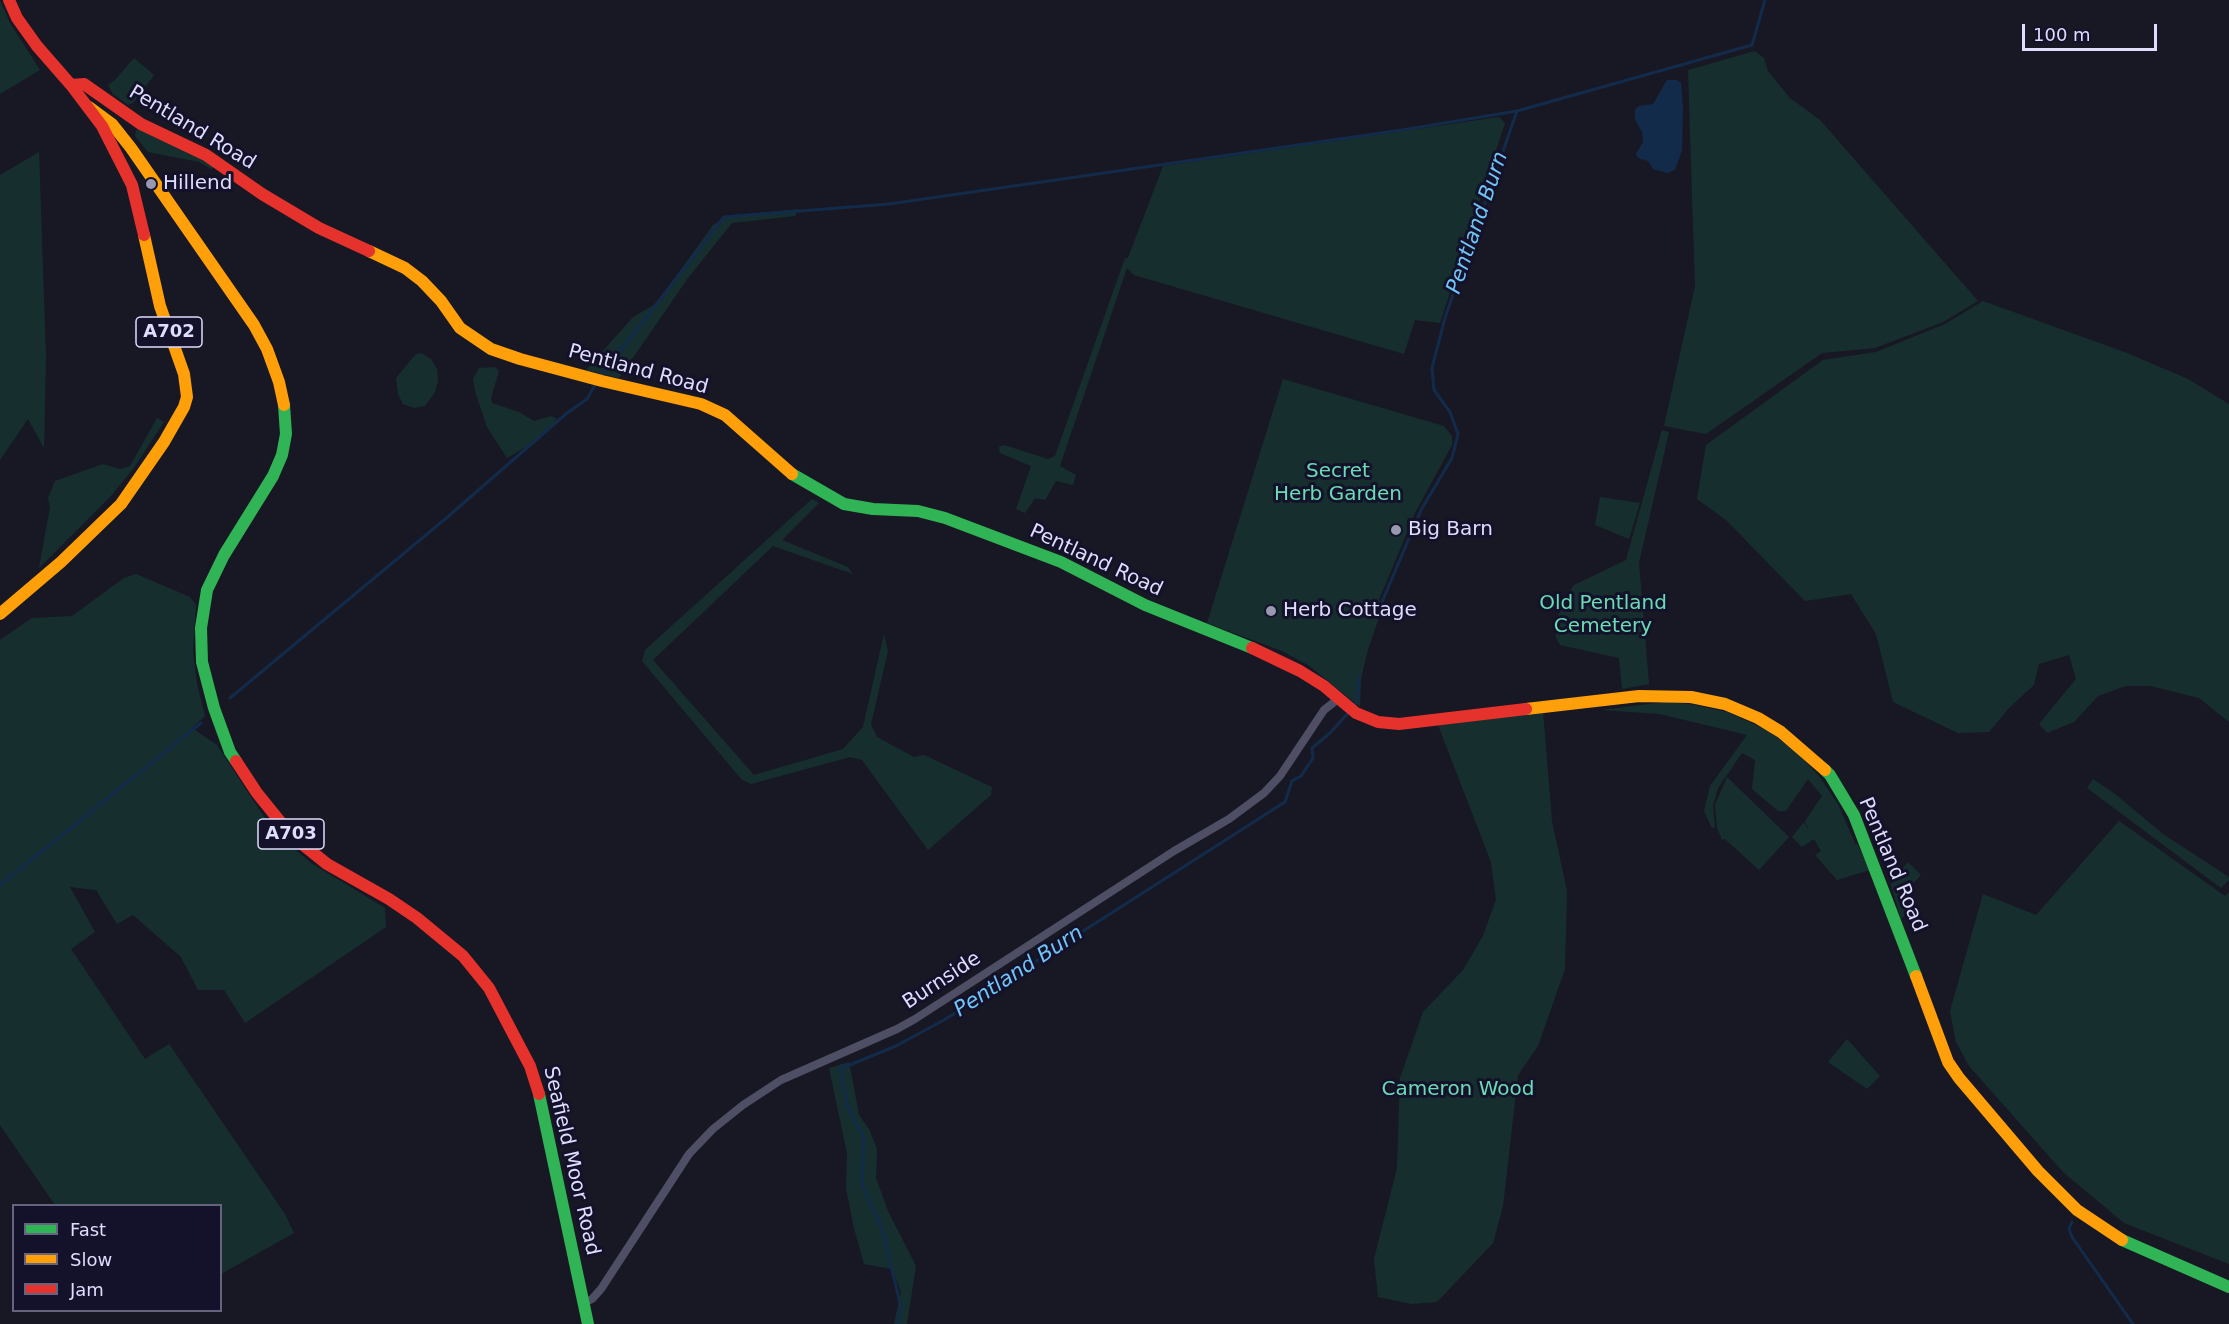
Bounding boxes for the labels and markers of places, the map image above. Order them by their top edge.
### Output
place label: Hillend [163,172,232,196]
marker: Hillend [144,177,158,191]
place label: Big Barn [1408,518,1493,542]
marker: Big Barn [1389,523,1403,537]
place label: Herb Cottage [1283,599,1417,623]
marker: Herb Cottage [1264,604,1278,618]

